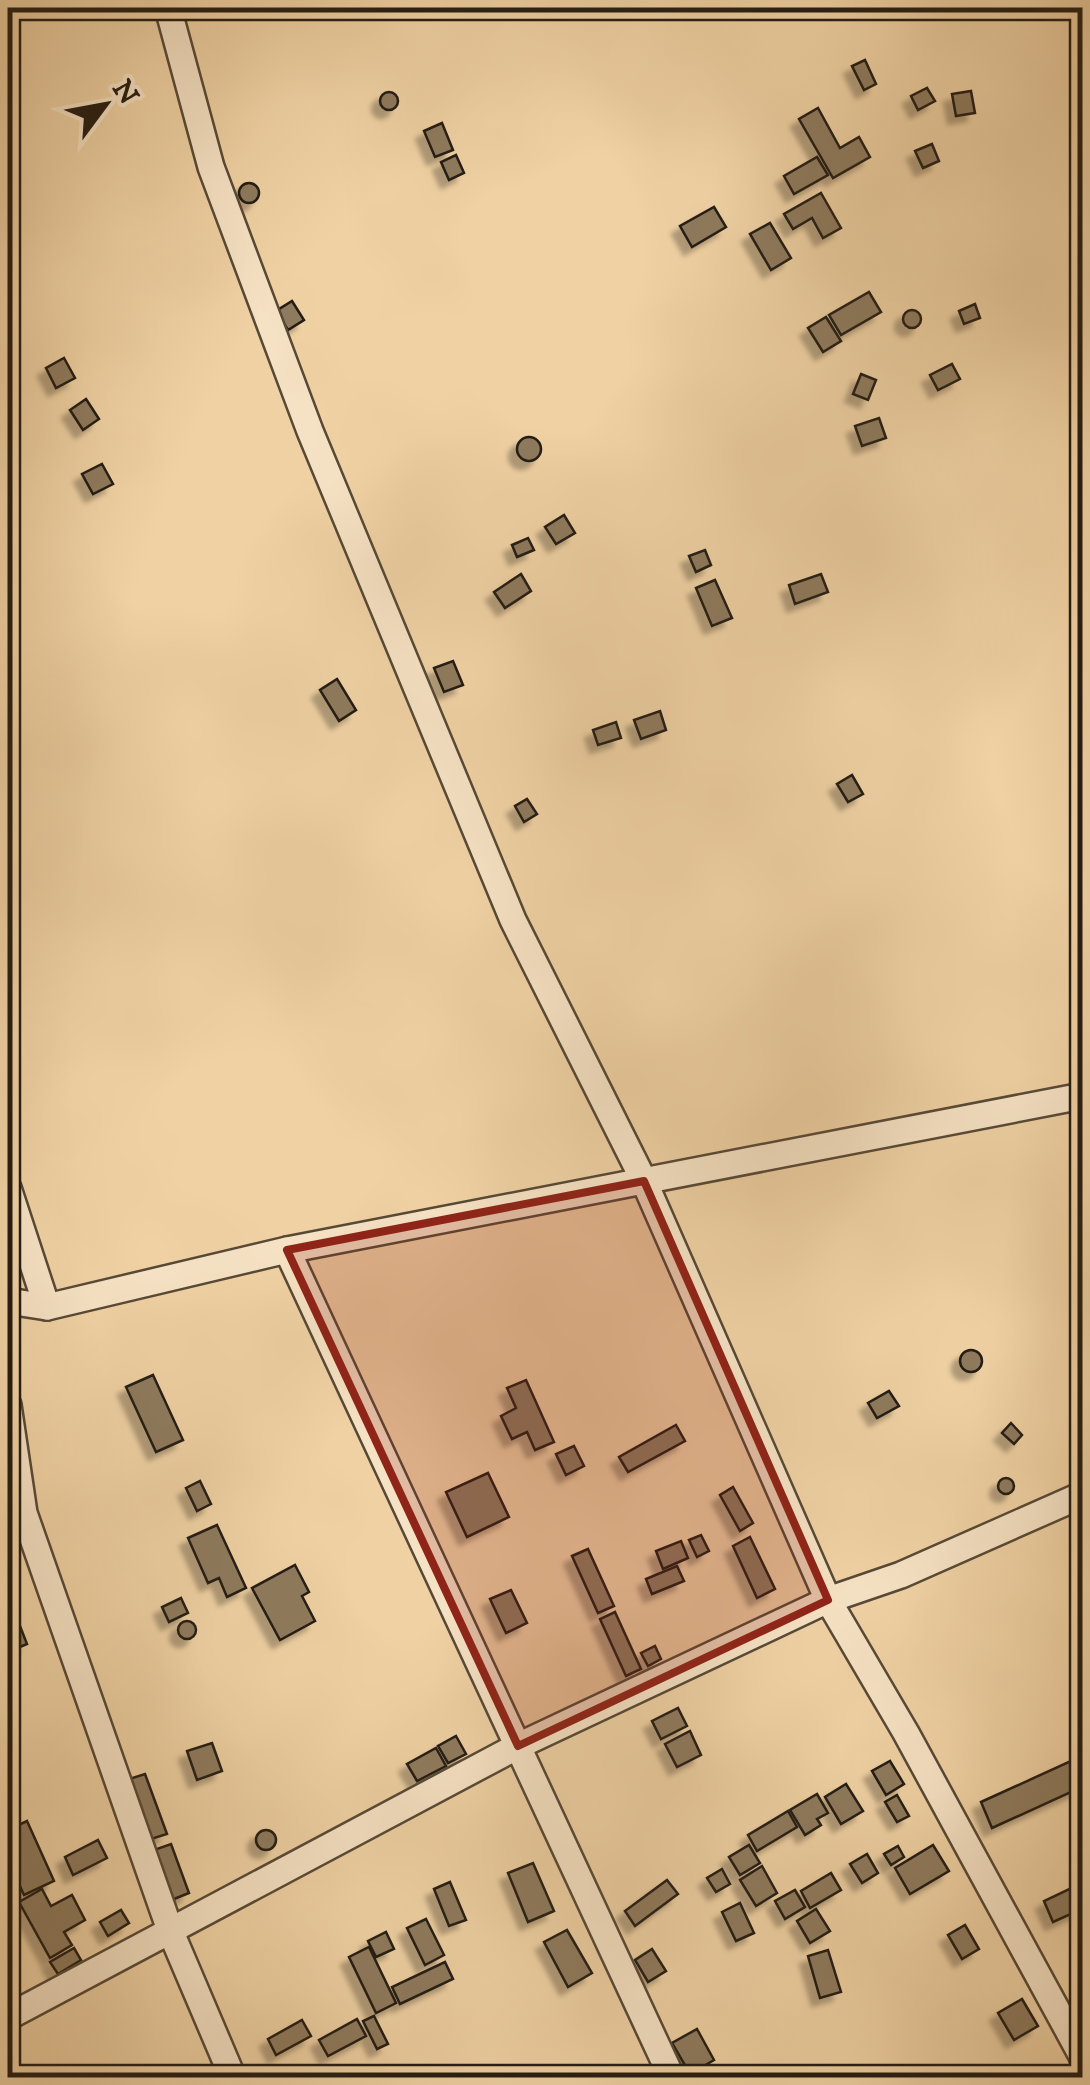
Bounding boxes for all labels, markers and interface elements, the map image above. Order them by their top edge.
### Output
north arrow [55,55,155,155]
text: N [104,74,146,112]

